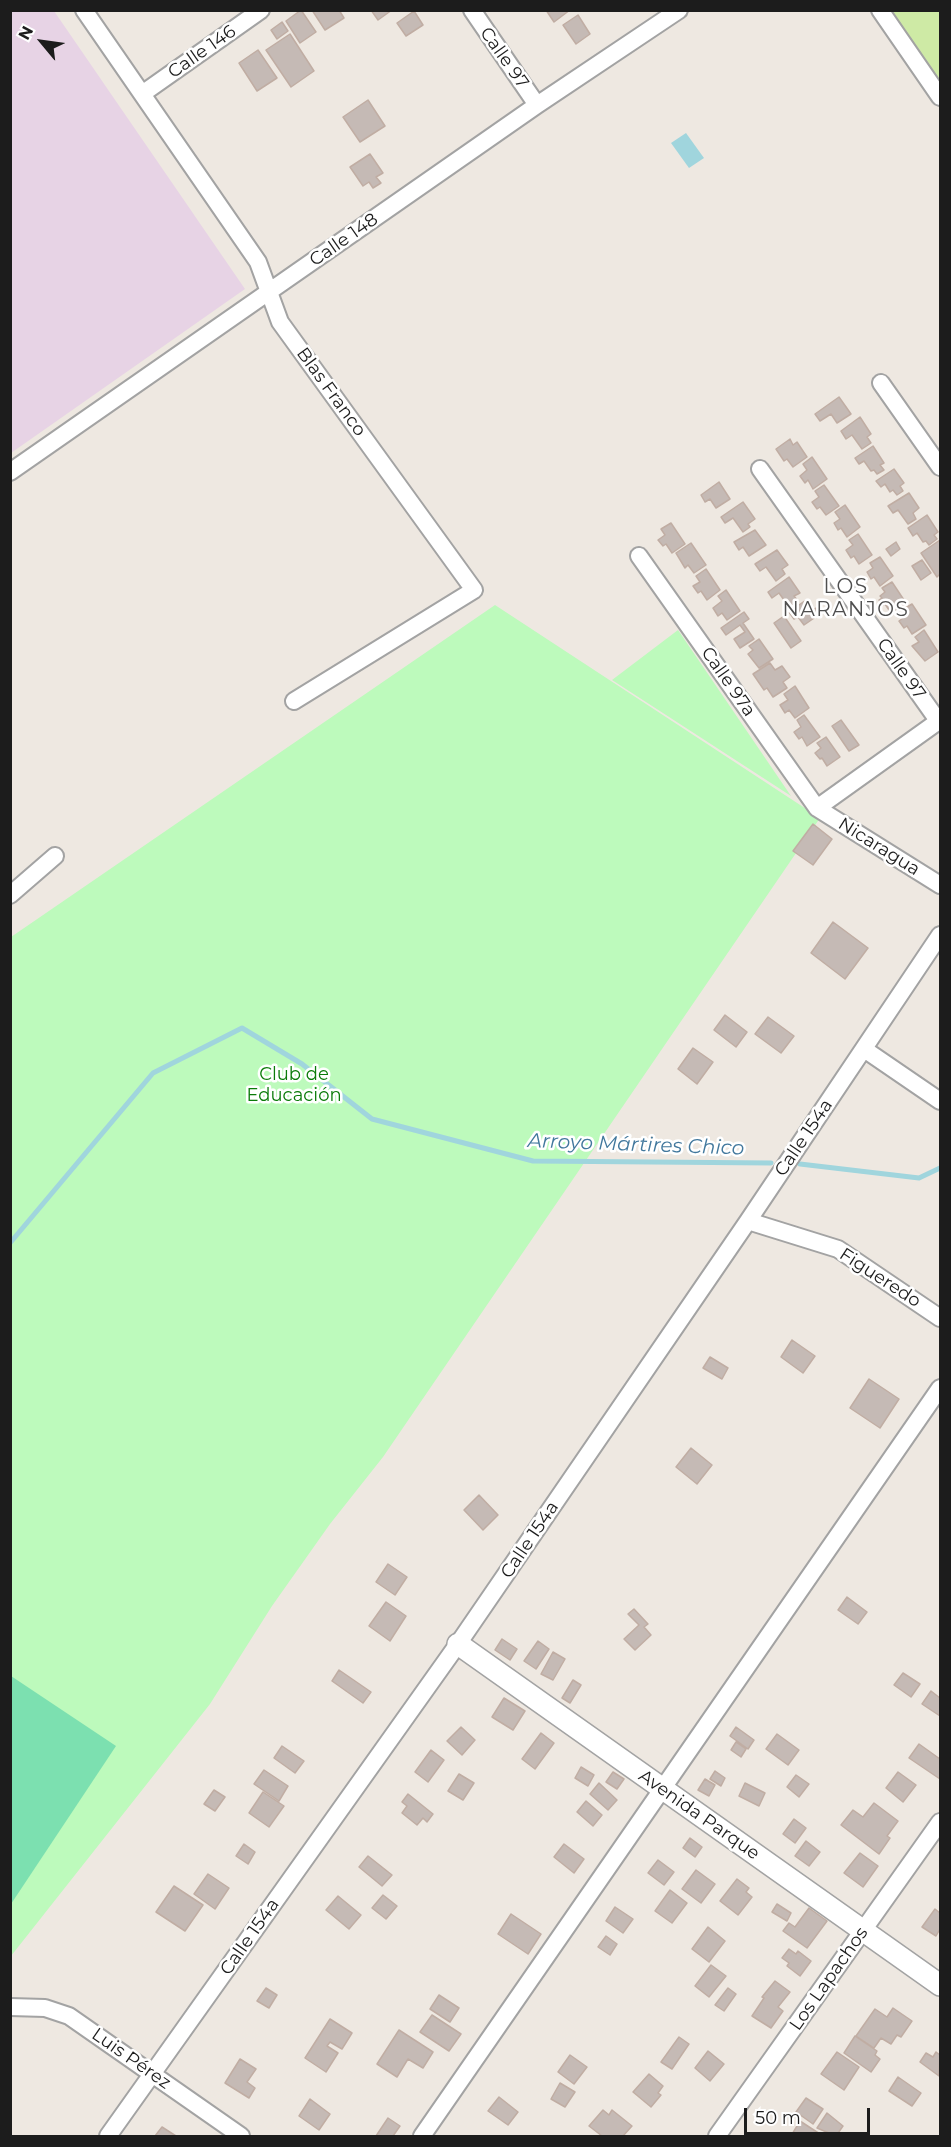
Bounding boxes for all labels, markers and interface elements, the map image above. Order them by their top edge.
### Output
north arrow [12,12,72,72]
street label: Calle 146 [164,21,240,83]
text: N [14,23,37,43]
street label: Calle 97 [475,23,533,93]
street label: Calle 148 [306,209,382,271]
street label: Blas Franco [292,343,370,441]
district label: LOS NARANJOS [783,575,909,622]
street label: Calle 97 [872,634,930,704]
street label: Calle 97a [696,643,760,721]
street label: Nicaragua [834,813,924,881]
park label: Club de Educación [246,1064,342,1106]
street label: Calle 154a [770,1095,838,1181]
water label: Arroyo Mártires Chico [527,1129,745,1161]
street label: Figueredo [835,1244,925,1312]
street label: Calle 154a [496,1497,564,1583]
street label: Avenida Parque [634,1765,764,1865]
street label: Calle 154a [216,1895,284,1979]
street label: Los Lapachos [785,1923,873,2035]
street label: Luis Pérez [87,2024,175,2094]
scale bar [747,2096,873,2134]
text: 50 m [755,2107,801,2129]

